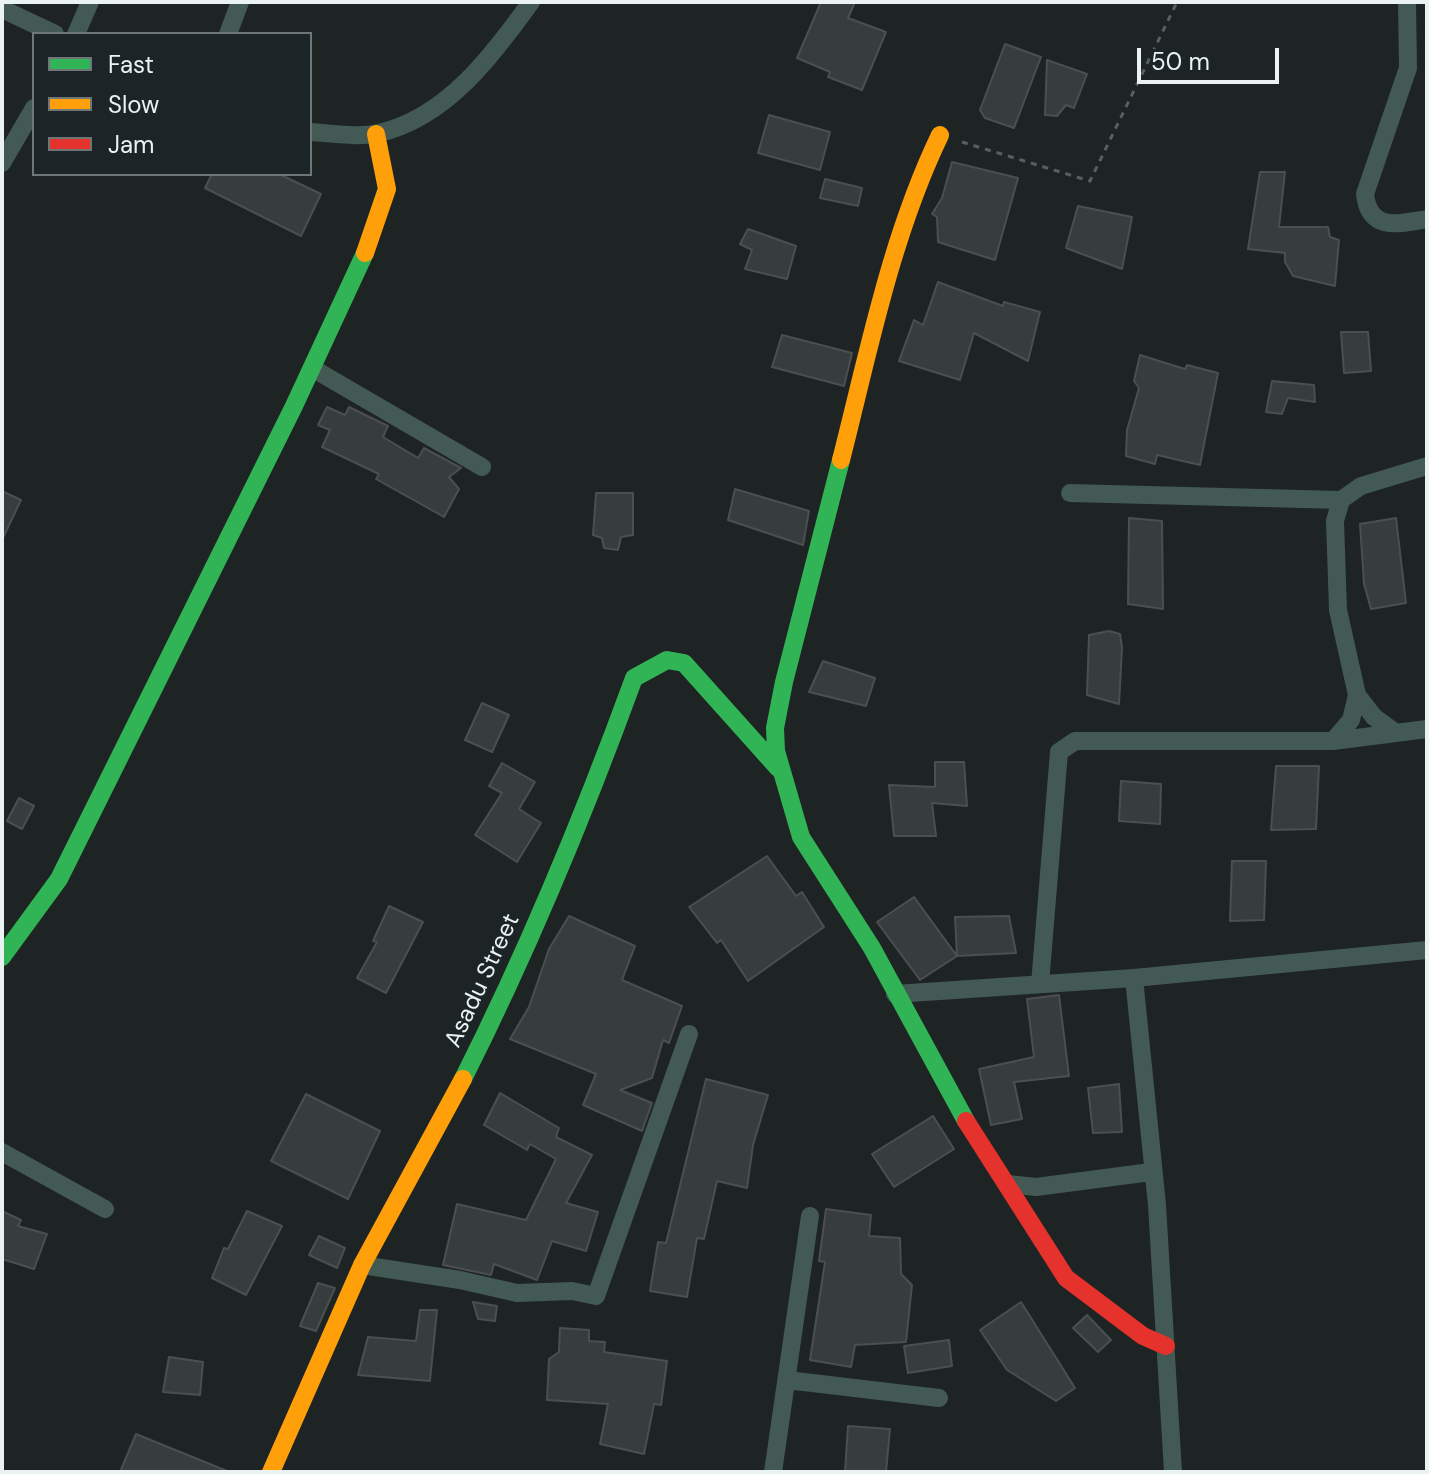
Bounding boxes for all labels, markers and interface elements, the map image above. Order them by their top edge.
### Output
legend [32,32,312,176]
scale bar [1141,32,1283,82]
text: 50 m [1151,46,1210,77]
text: Fast [108,49,154,80]
text: Slow [108,89,159,120]
text: Jam [108,129,154,160]
street label: Asadu Street [439,910,527,1052]

